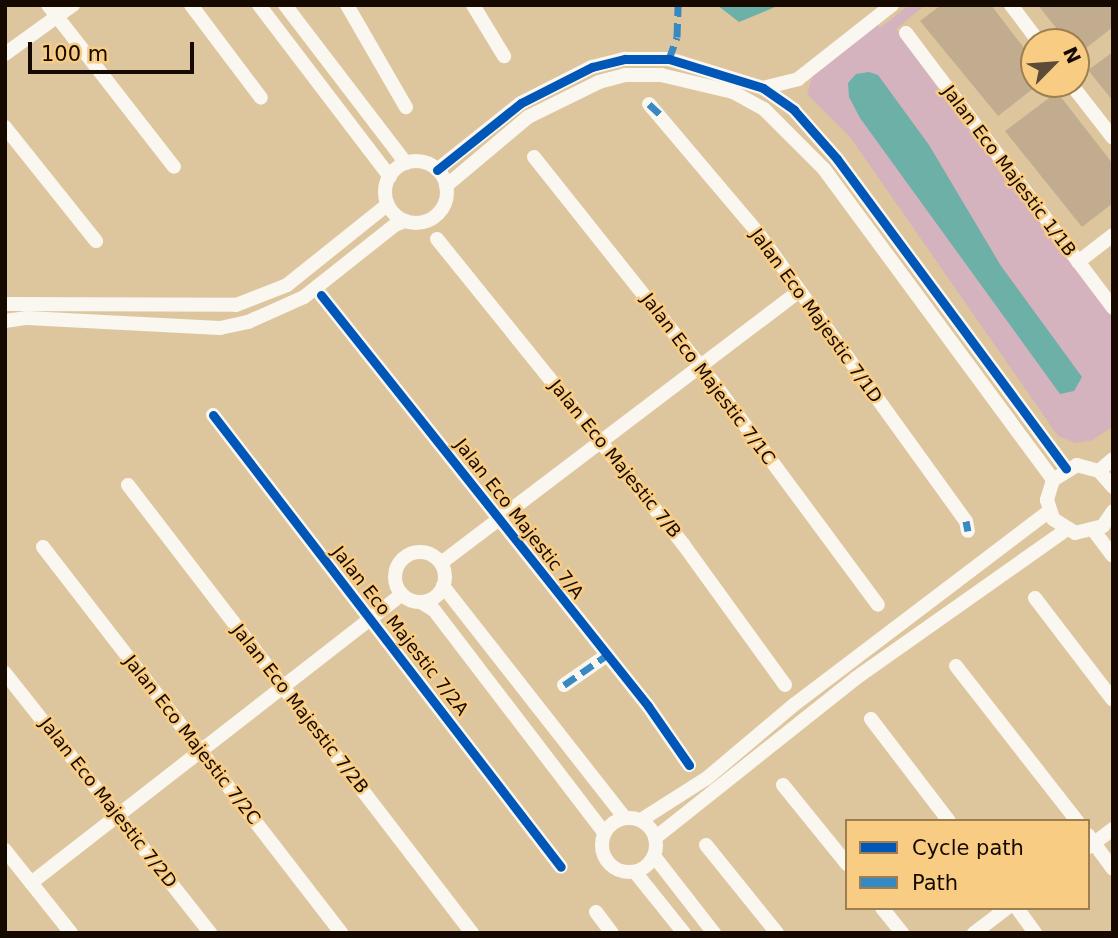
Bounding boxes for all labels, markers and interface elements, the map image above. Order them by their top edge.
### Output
scale bar [32,28,198,72]
north arrow [1020,28,1090,98]
text: 100 m [41,42,108,66]
text: N [1059,43,1086,67]
street label: Jalan Eco Majestic 1/1B [938,81,1080,261]
street label: Jalan Eco Majestic 7/1D [746,225,886,407]
street label: Jalan Eco Majestic 7/1C [637,289,779,469]
street label: Jalan Eco Majestic 7/B [545,376,685,542]
street label: Jalan Eco Majestic 7/A [450,435,588,603]
street label: Jalan Eco Majestic 7/2A [327,542,473,720]
street label: Jalan Eco Majestic 7/2B [227,620,373,798]
street label: Jalan Eco Majestic 7/2C [119,651,265,829]
street label: Jalan Eco Majestic 7/2D [35,714,181,892]
legend [845,819,1090,910]
text: Cycle path [912,836,1024,860]
text: Path [912,871,958,895]

